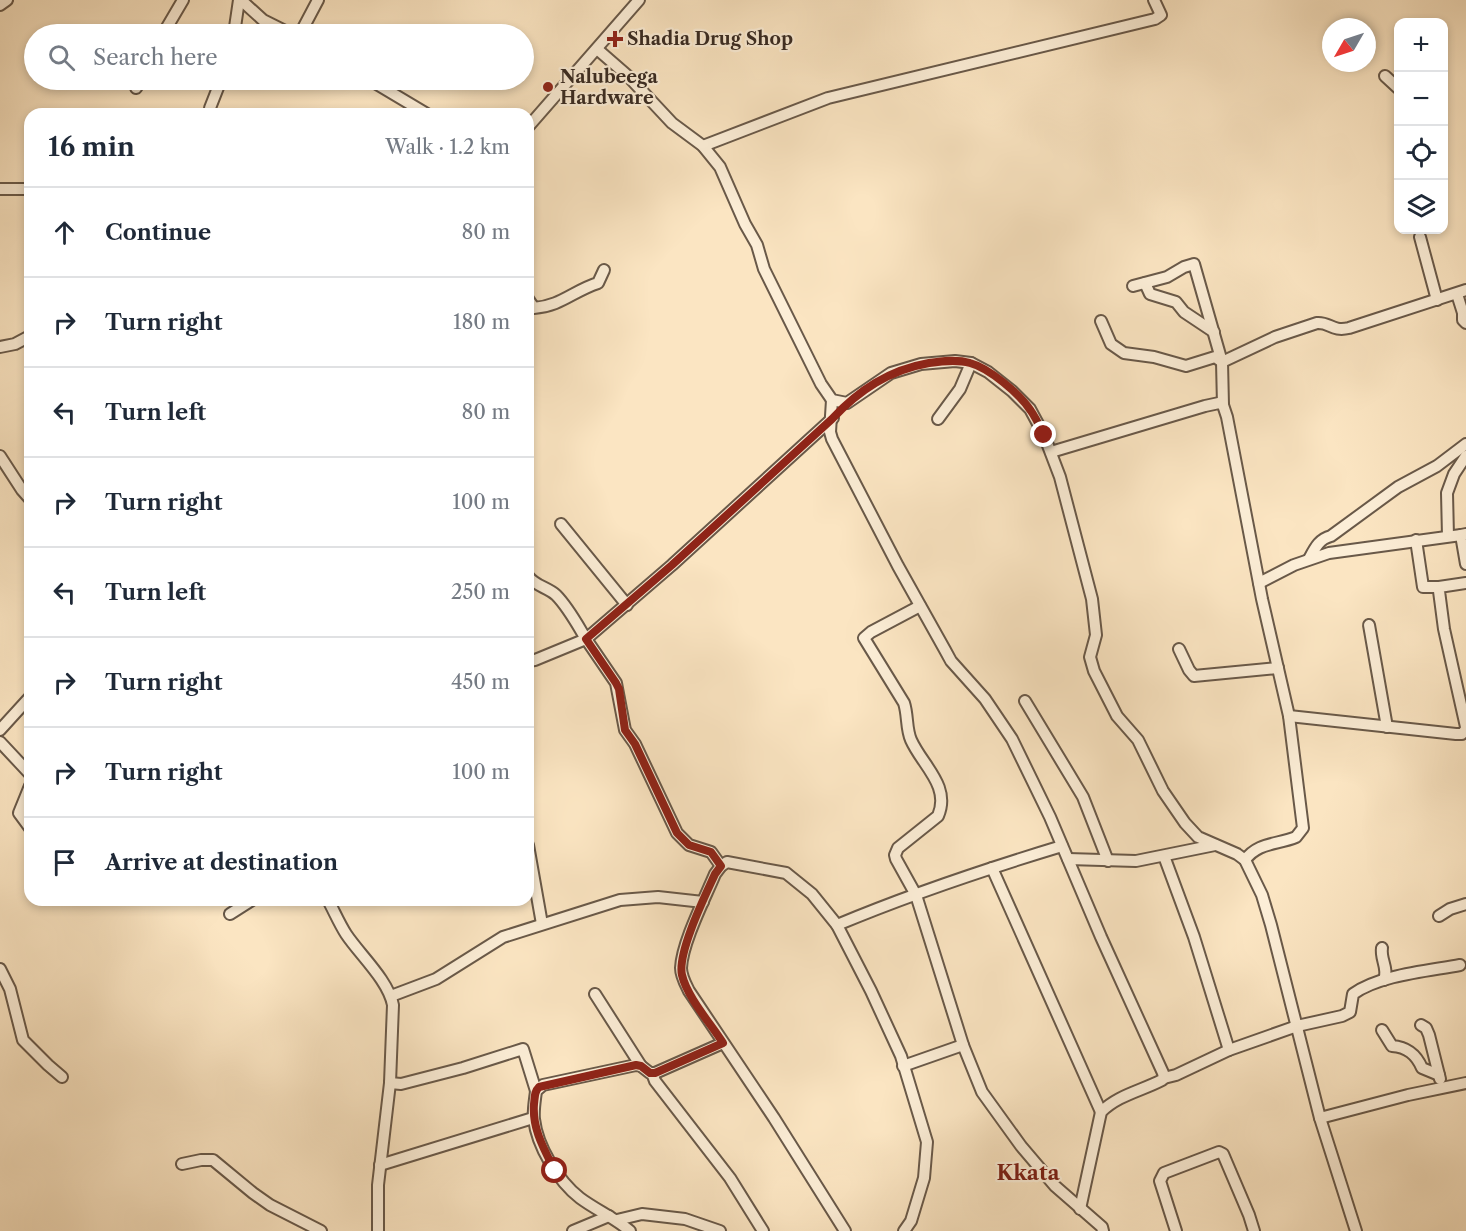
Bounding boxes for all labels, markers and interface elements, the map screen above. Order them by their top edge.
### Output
north arrow [1322,18,1376,72]
map controls [1394,18,1448,234]
button: + [1394,18,1448,72]
search box [24,24,534,90]
place label: Shadia Drug Shop [627,28,793,50]
marker: Shadia Drug Shop [608,32,622,46]
icon: search [45,41,78,74]
text: Search here [93,44,218,71]
place label: Nalubeega Hardware [560,66,658,109]
button: − [1394,72,1448,126]
marker: Nalubeega Hardware [541,80,555,94]
button: locate [1394,126,1448,180]
text: 16 min [48,131,135,163]
text: Walk · 1.2 km [385,135,510,159]
button: layers [1394,180,1448,234]
icon: ahead [48,216,81,249]
text: Continue [105,219,211,246]
text: 80 m [462,220,510,244]
icon: right [48,306,81,339]
text: Turn right [105,309,223,336]
text: 180 m [453,310,510,334]
icon: left [48,396,81,429]
text: Turn left [105,399,206,426]
text: 80 m [462,400,510,424]
route end [1030,421,1056,447]
icon: right [48,486,81,519]
text: Turn right [105,489,223,516]
text: 100 m [452,490,510,514]
icon: left [48,576,81,609]
text: Turn left [105,579,206,606]
text: 250 m [451,580,510,604]
icon: right [48,666,81,699]
text: Turn right [105,669,223,696]
text: 450 m [451,670,510,694]
icon: right [48,756,81,789]
text: Turn right [105,759,223,786]
text: 100 m [452,760,510,784]
icon: arrive [48,846,81,879]
text: Arrive at destination [105,849,338,876]
route start [541,1157,567,1183]
district label: Kkata [996,1160,1060,1185]

